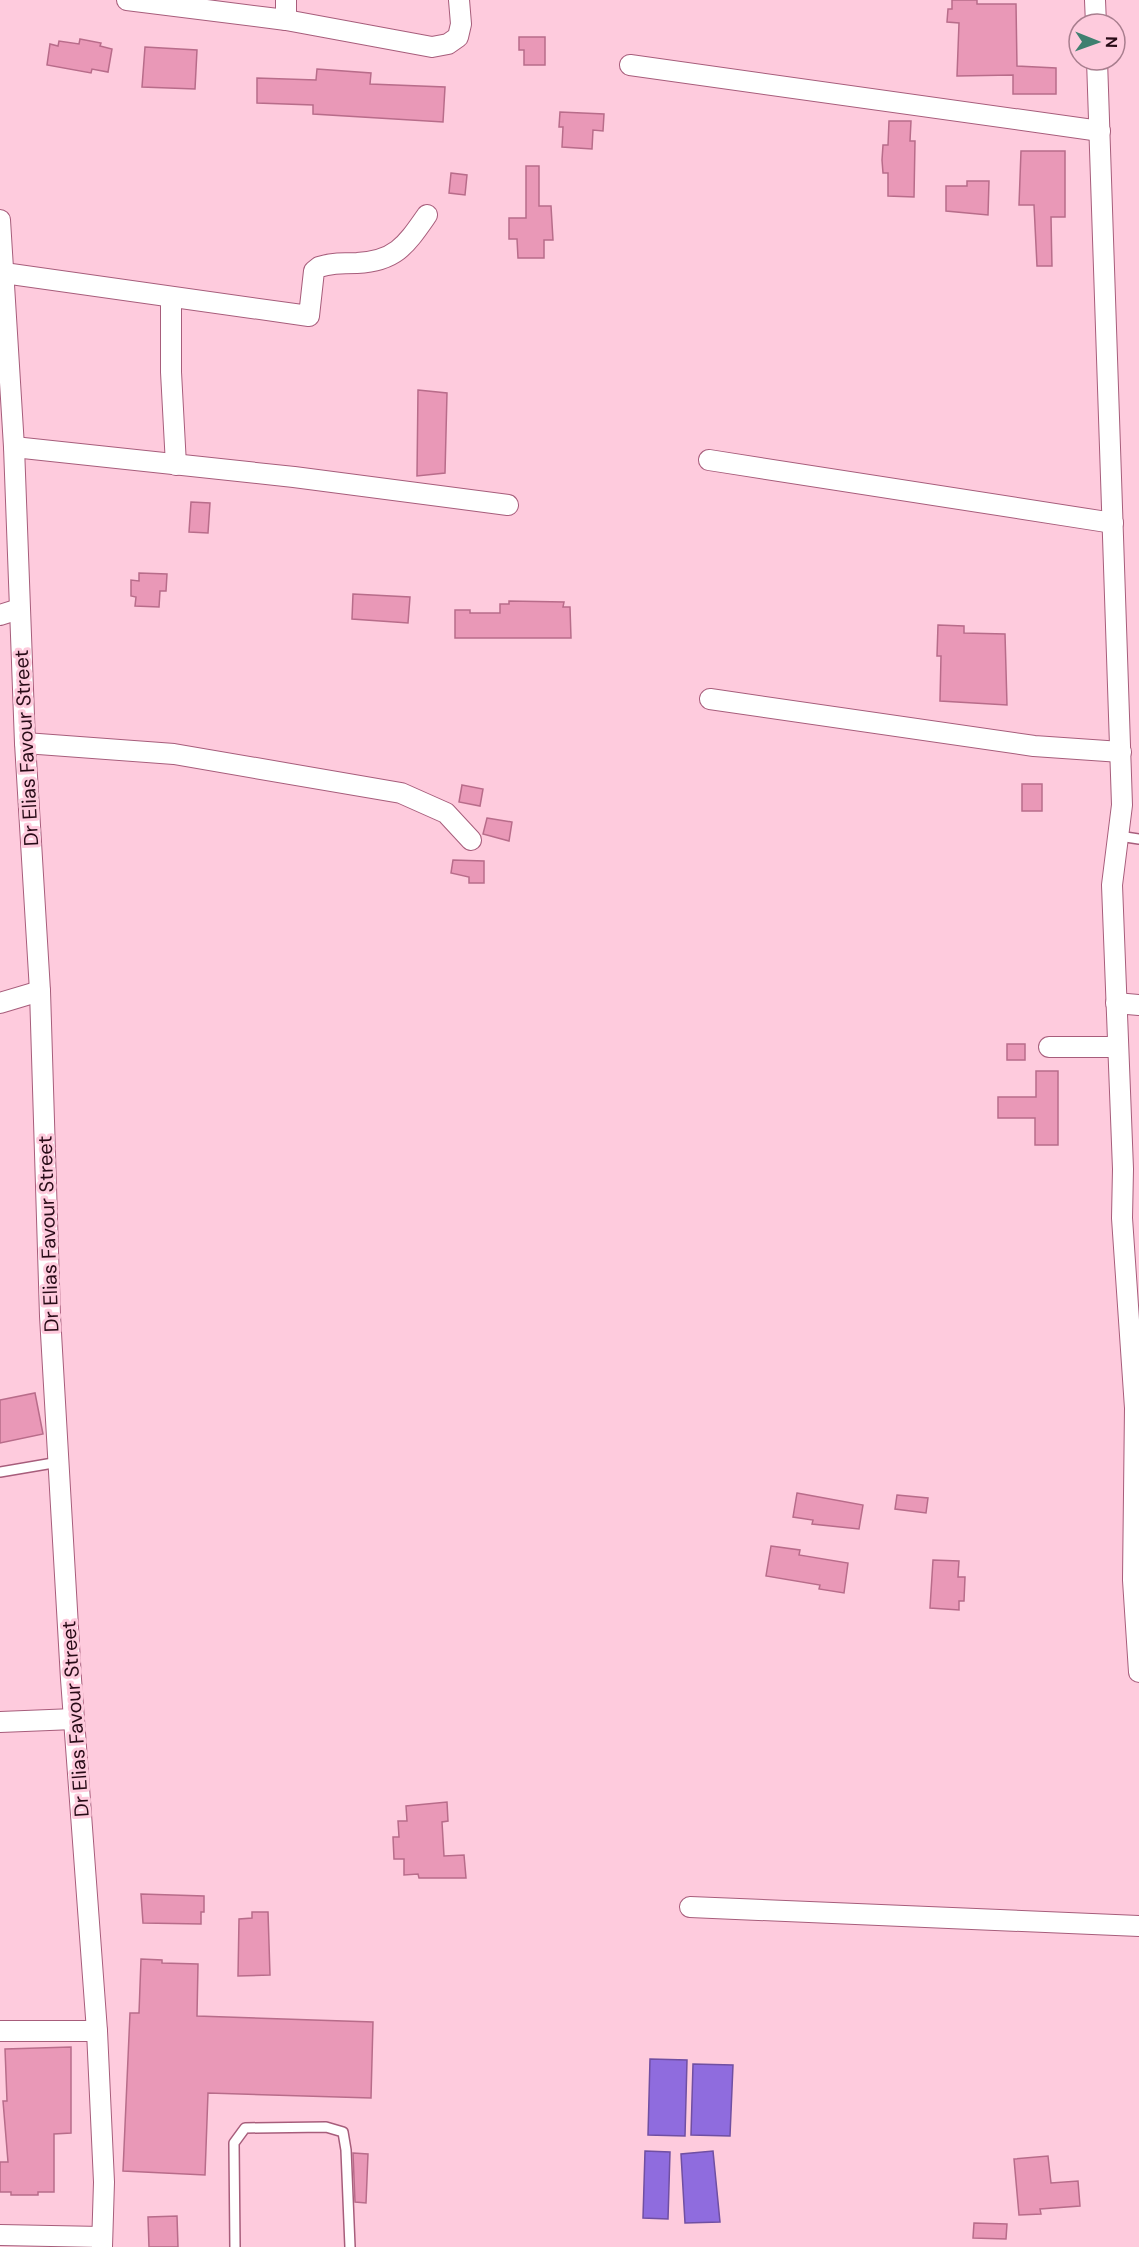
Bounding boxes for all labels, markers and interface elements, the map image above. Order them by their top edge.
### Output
north arrow [1067,12,1127,72]
text: N [1101,36,1122,48]
street label: Dr Elias Favour Street [8,649,44,847]
street label: Dr Elias Favour Street [32,1135,64,1333]
street label: Dr Elias Favour Street [55,1620,95,1818]

